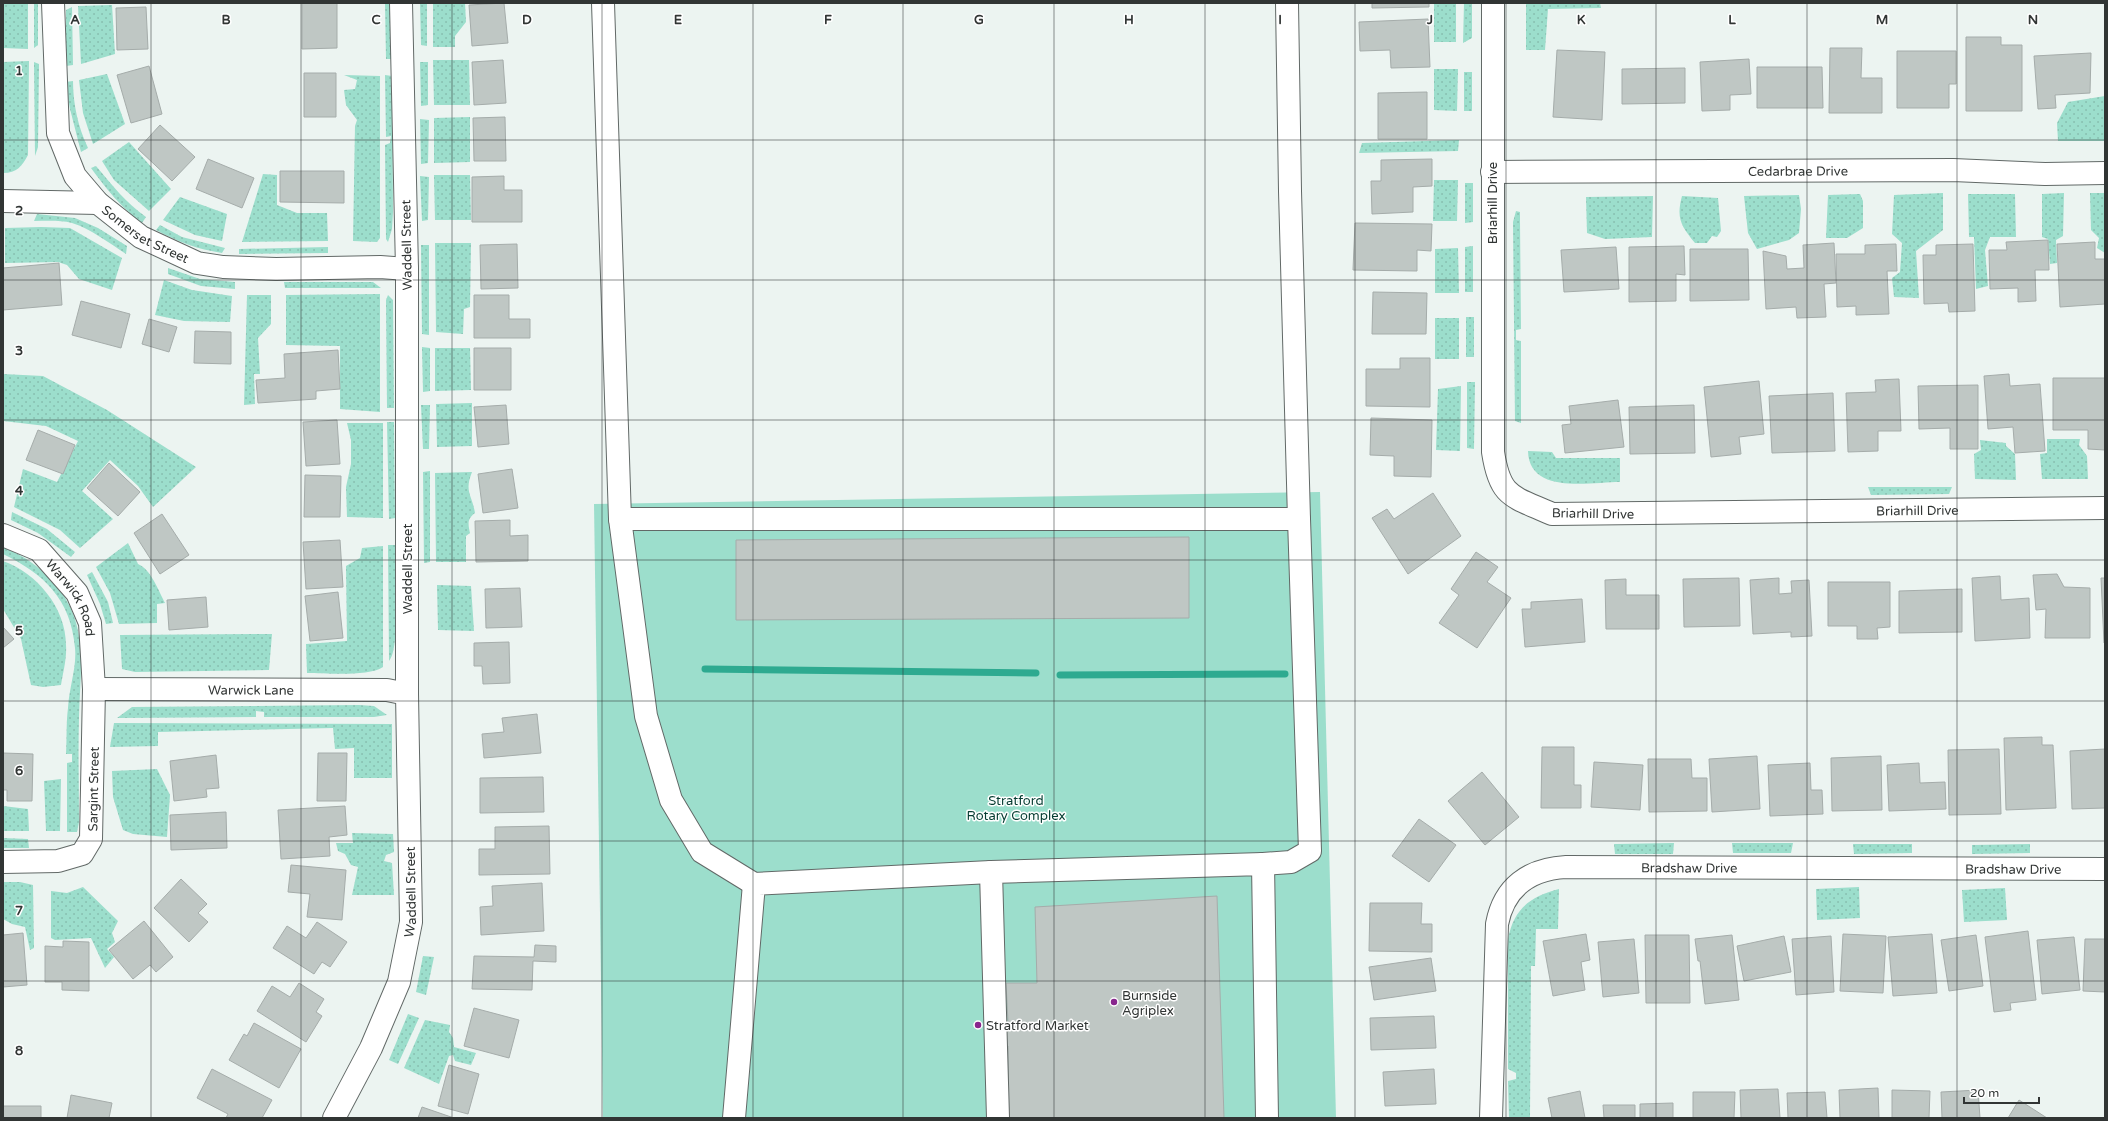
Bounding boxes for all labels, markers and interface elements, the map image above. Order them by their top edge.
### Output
text: A [70,12,80,28]
text: B [221,12,231,28]
text: C [371,12,381,28]
text: D [522,12,532,28]
text: E [674,12,682,28]
text: F [824,12,832,28]
text: G [974,12,984,28]
text: H [1124,12,1134,28]
text: I [1278,12,1282,28]
text: J [1426,12,1433,28]
text: K [1577,12,1586,28]
text: L [1728,12,1736,28]
text: M [1876,12,1888,28]
text: N [2028,12,2038,28]
text: 1 [15,63,23,79]
street label: Briarhill Drive [1485,162,1501,244]
street label: Cedarbrae Drive [1748,163,1848,180]
street label: Waddell Street [398,199,416,290]
street label: Somerset Street [98,202,191,267]
text: 2 [15,203,23,219]
text: 3 [15,343,23,359]
text: 4 [15,483,24,499]
street label: Briarhill Drive [1876,503,1959,519]
street label: Briarhill Drive [1552,505,1634,523]
street label: Waddell Street [400,524,416,614]
street label: Warwick Road [42,556,98,637]
text: 5 [15,623,23,639]
street label: Warwick Lane [208,682,294,699]
street label: Sargint Street [85,746,103,832]
text: 6 [15,763,23,779]
park label: Stratford Rotary Complex [966,793,1066,824]
street label: Waddell Street [401,846,420,939]
street label: Bradshaw Drive [1641,860,1738,877]
street label: Bradshaw Drive [1965,861,2062,878]
text: 7 [15,903,23,919]
place label: Burnside Agriplex [1122,988,1177,1019]
marker: Burnside Agriplex [1109,997,1119,1007]
place label: Stratford Market [986,1018,1089,1034]
marker: Stratford Market [973,1020,983,1030]
text: 8 [15,1043,23,1059]
scale bar [1964,1079,2039,1105]
text: 20 m [1970,1086,1999,1100]

